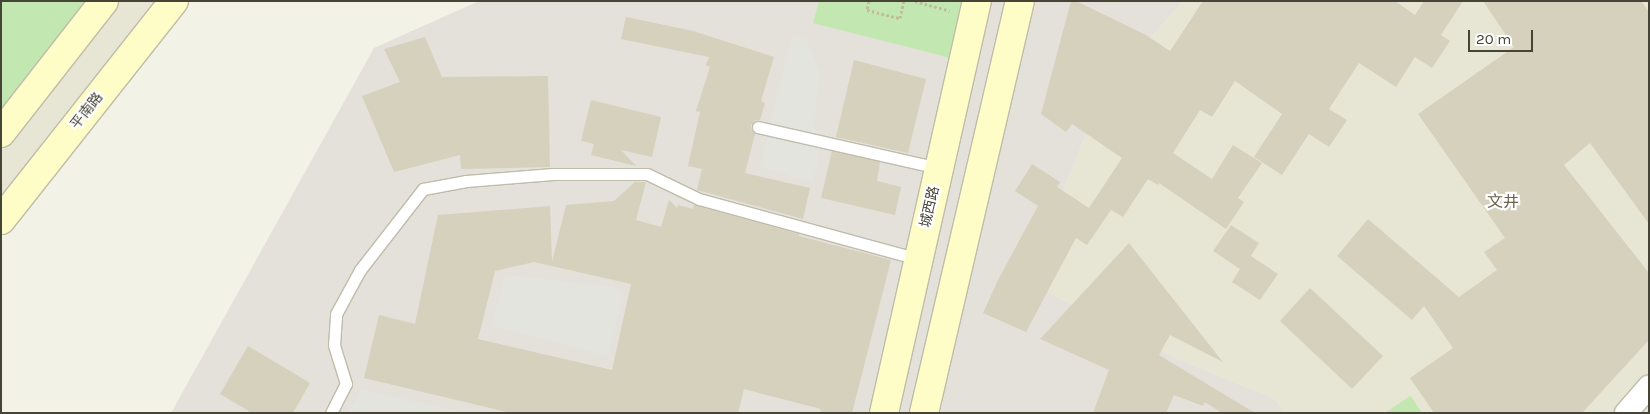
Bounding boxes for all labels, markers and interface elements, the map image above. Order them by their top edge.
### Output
scale bar [1470,20,1535,52]
text: 20 m [1476,30,1511,48]
street label: 平南路 [67,89,107,133]
street label: 城西路 [917,185,943,229]
district label: 文井 [1487,192,1519,212]

